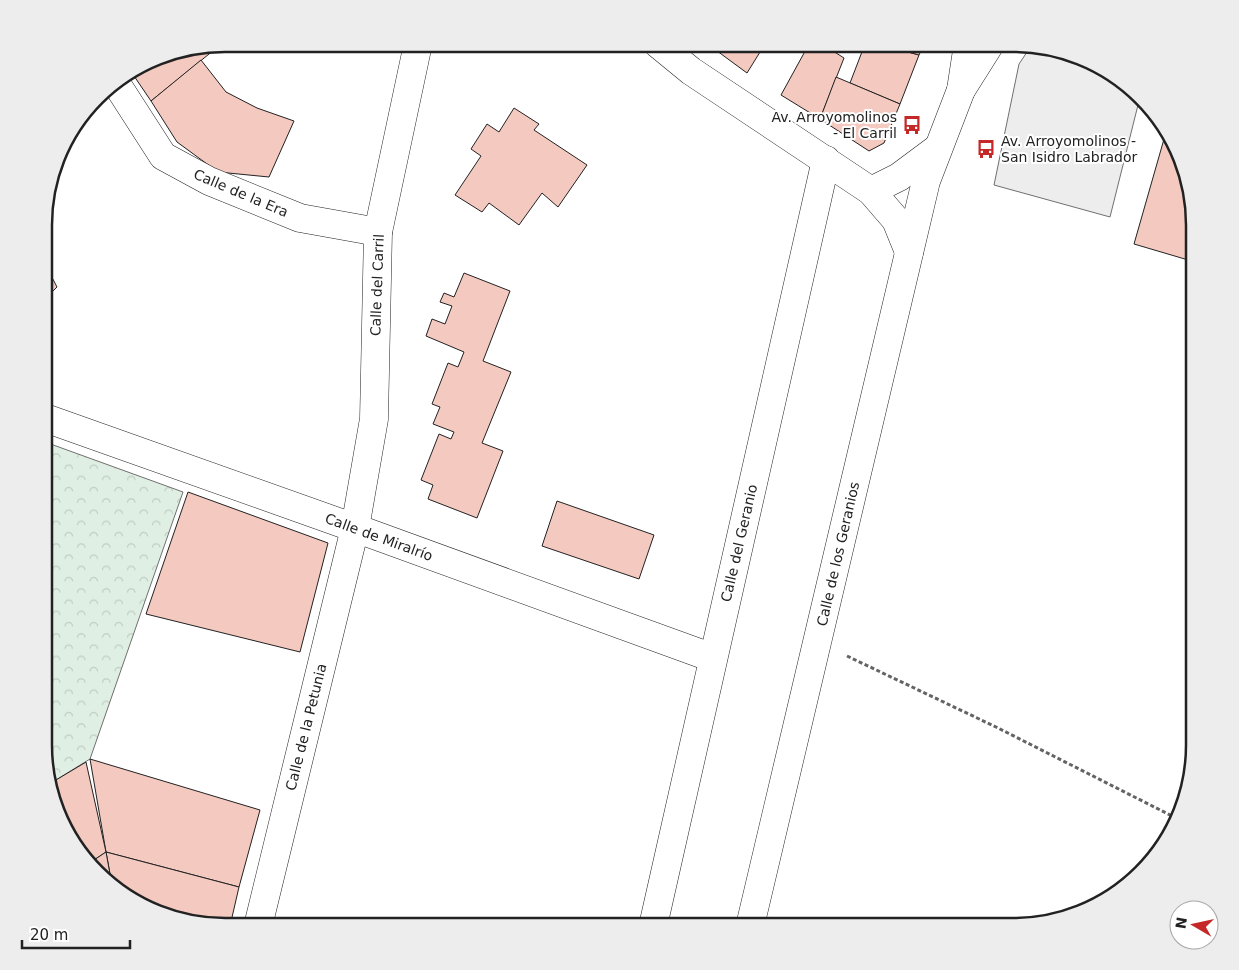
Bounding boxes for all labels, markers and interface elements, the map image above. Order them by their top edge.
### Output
place label: Av. Arroyomolinos - El Carril [771,109,897,141]
bus stop icon: Av. Arroyomolinos - El Carril [901,114,923,136]
place label: Av. Arroyomolinos - San Isidro Labrador [1001,133,1138,165]
bus stop icon: Av. Arroyomolinos - San Isidro Labrador [975,138,997,160]
street label: Calle de la Era [191,166,291,220]
street label: Calle del Carril [367,234,387,336]
street label: Calle de los Geranios [814,480,862,628]
street label: Calle del Geranio [718,483,760,603]
street label: Calle de Miralrío [323,510,435,564]
street label: Calle de la Petunia [282,662,330,792]
north arrow [1169,900,1219,950]
text: N [1172,916,1190,930]
scale bar [22,918,130,950]
text: 20 m [30,926,68,944]

